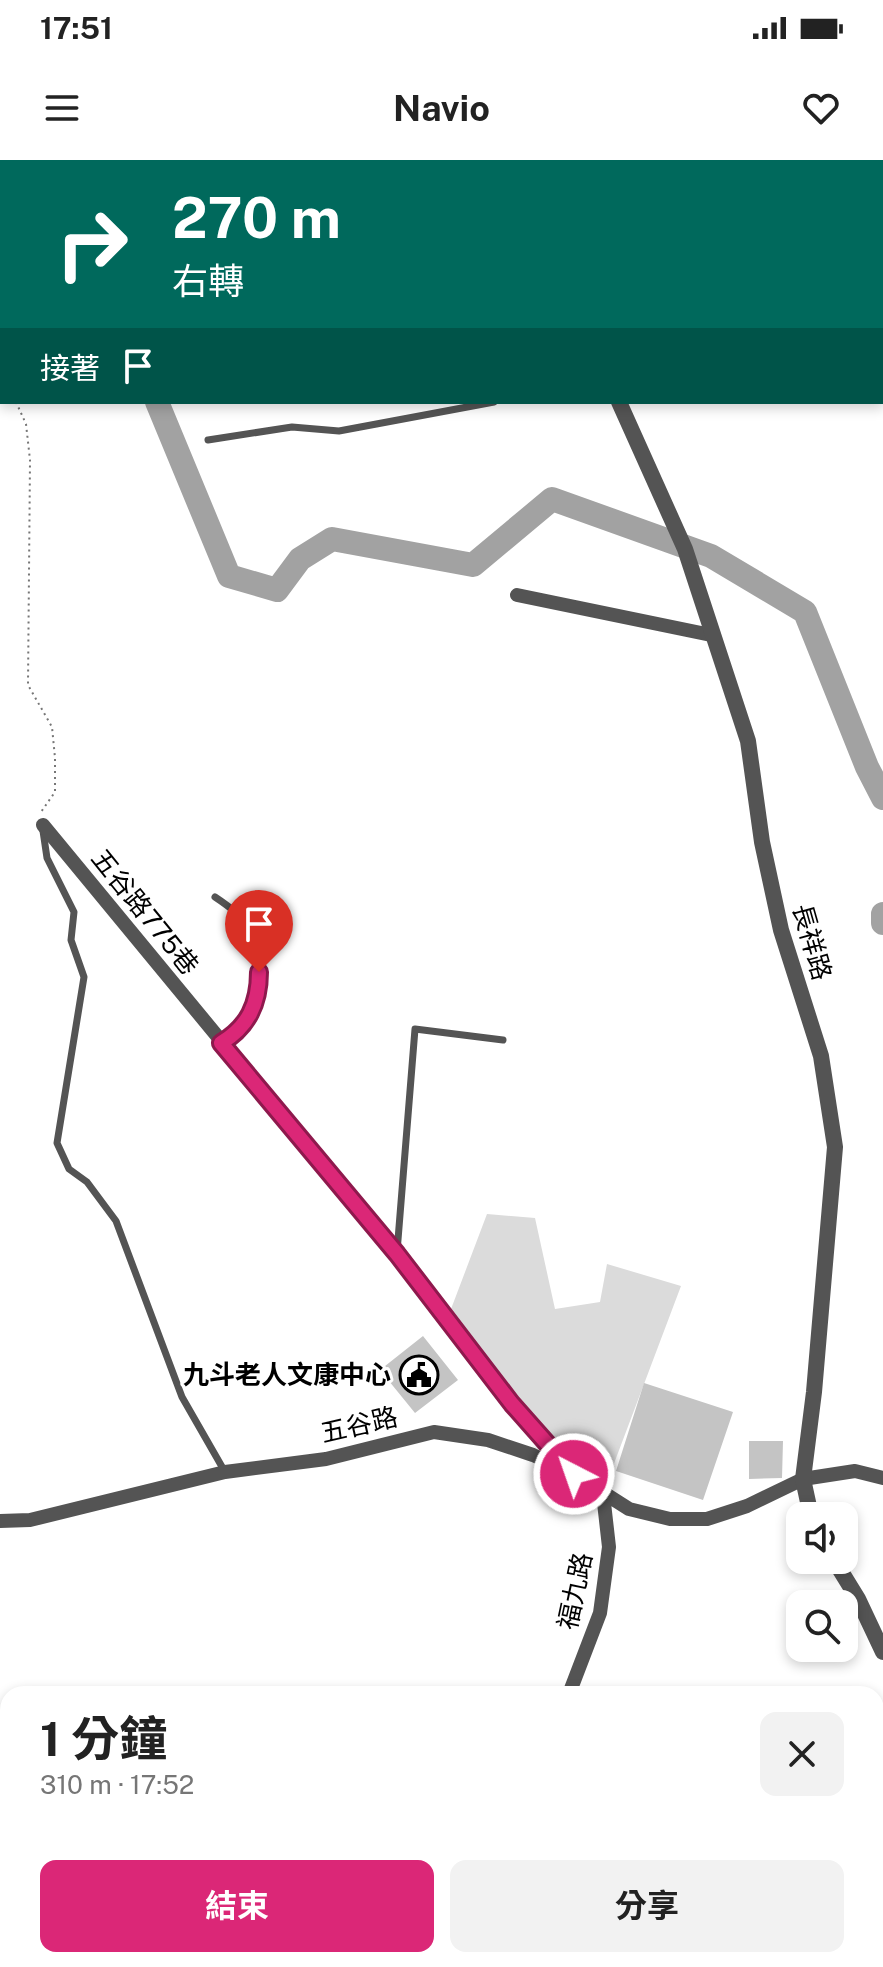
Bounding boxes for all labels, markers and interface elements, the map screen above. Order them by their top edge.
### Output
text: 17:51 [40,10,113,46]
icon: menu [40,86,84,130]
icon: heart [799,86,843,130]
text: Navio [393,87,490,129]
text: 270 m [172,185,341,251]
icon: right [40,192,144,296]
text: 右轉 [172,260,244,302]
icon: arrive [116,344,160,388]
text: 接著 [40,350,100,386]
street label: 五谷路775巷 [85,843,205,981]
pin [225,890,293,972]
street label: 長祥路 [787,900,838,984]
icon: arrive [237,902,281,946]
public building icon: 九斗老人文康中心 [398,1354,440,1396]
place label: 九斗老人文康中心 [183,1359,391,1390]
street label: 五谷路 [317,1401,400,1448]
position arrow [532,1432,616,1516]
map controls [786,1502,858,1662]
button: sound [786,1502,858,1574]
street label: 福九路 [551,1550,598,1632]
button: search [786,1590,858,1662]
text: 1 分鐘 [40,1710,167,1767]
button: close [760,1712,844,1796]
text: 310 m · 17:52 [40,1769,194,1800]
button: 結束 [40,1860,434,1952]
button: 分享 [450,1860,844,1952]

